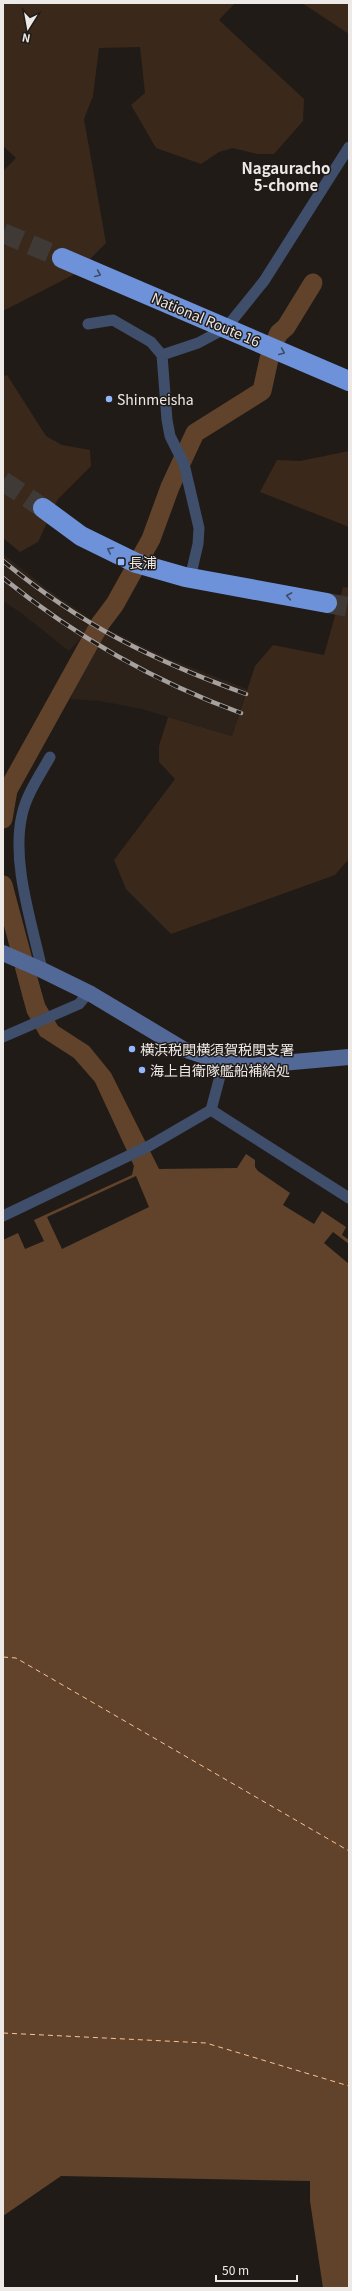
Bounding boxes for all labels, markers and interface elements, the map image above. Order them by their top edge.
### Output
north arrow [8,8,48,48]
text: N [20,30,31,47]
district label: Nagauracho 5-chome [242,157,330,195]
one-way arrow [95,269,102,277]
street label: National Route 16 [149,287,264,351]
one-way arrow [278,347,286,355]
place label: Shinmeisha [117,389,194,409]
marker: Shinmeisha [104,394,114,404]
one-way arrow [106,547,114,555]
place label: 長浦 [129,552,157,572]
marker: 長浦 [116,557,126,567]
one-way arrow [286,592,292,600]
place label: 横浜税関横須賀税関支署 [140,1039,294,1059]
marker: 横浜税関横須賀税関支署 [127,1044,137,1054]
place label: 海上自衛隊艦船補給処 [150,1060,290,1080]
marker: 海上自衛隊艦船補給処 [137,1065,147,1075]
scale bar [216,2257,297,2283]
text: 50 m [222,2261,249,2278]

